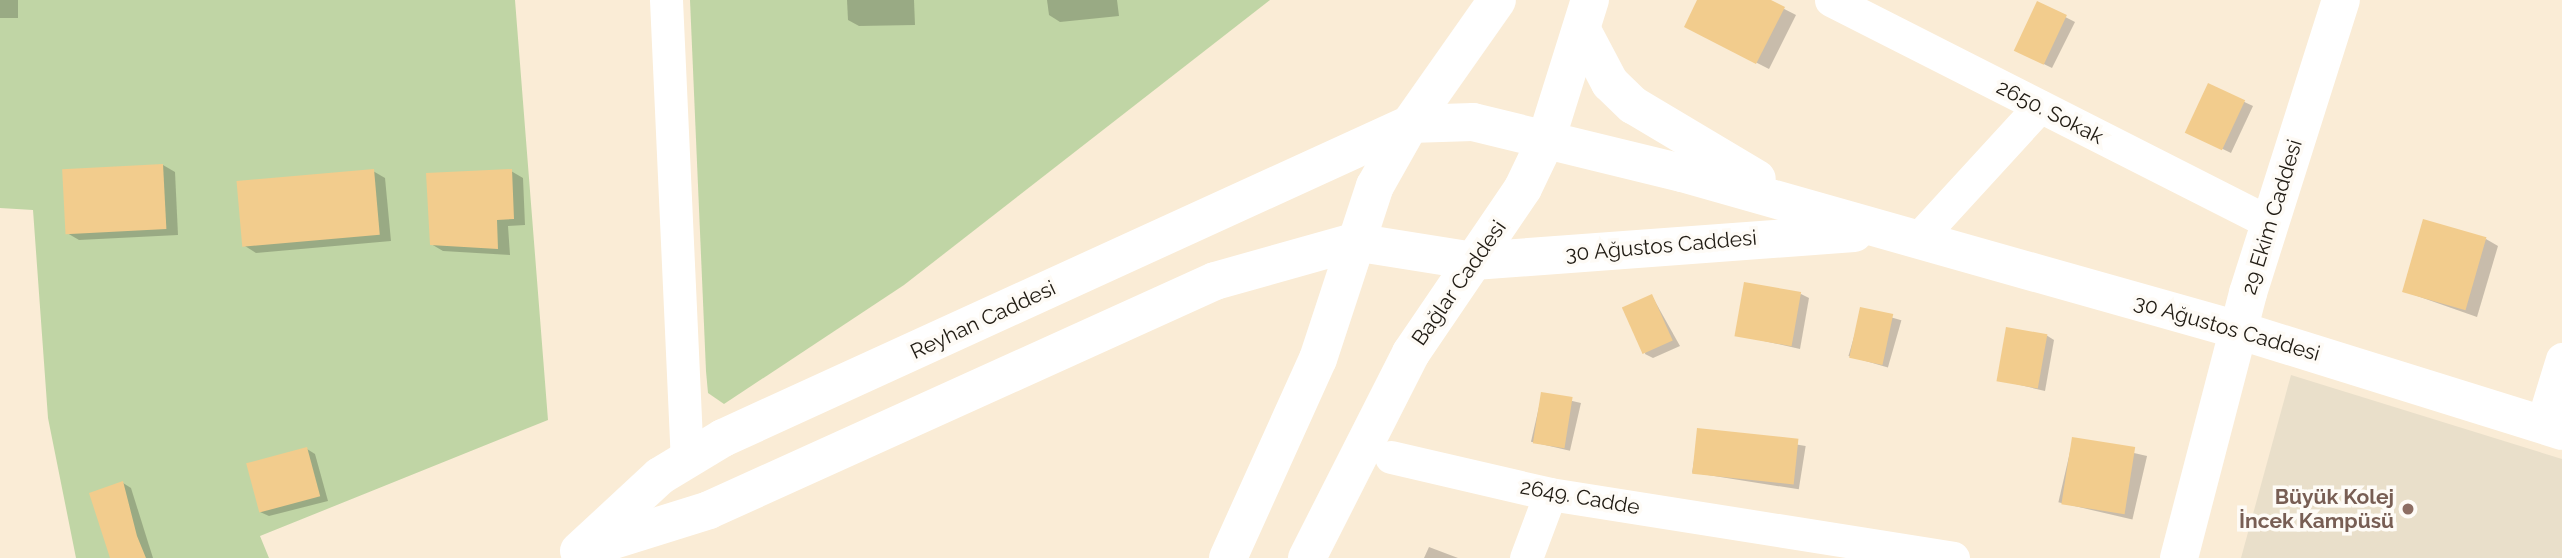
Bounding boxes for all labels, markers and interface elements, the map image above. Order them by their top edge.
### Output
street label: 2650. Sokak [1993,74,2107,150]
street label: 29 Ekim Caddesi [2236,136,2308,298]
street label: Bağlar Caddesi [1406,215,1512,351]
street label: 30 Ağustos Caddesi [1564,225,1758,267]
street label: Reyhan Caddesi [906,275,1060,365]
street label: 30 Ağustos Caddesi [2131,289,2323,367]
street label: 2649. Cadde [1518,474,1642,520]
place label: Büyük Kolej İncek Kampüsü [2239,484,2394,534]
marker: Büyük Kolej İncek Kampüsü [2400,501,2416,517]

